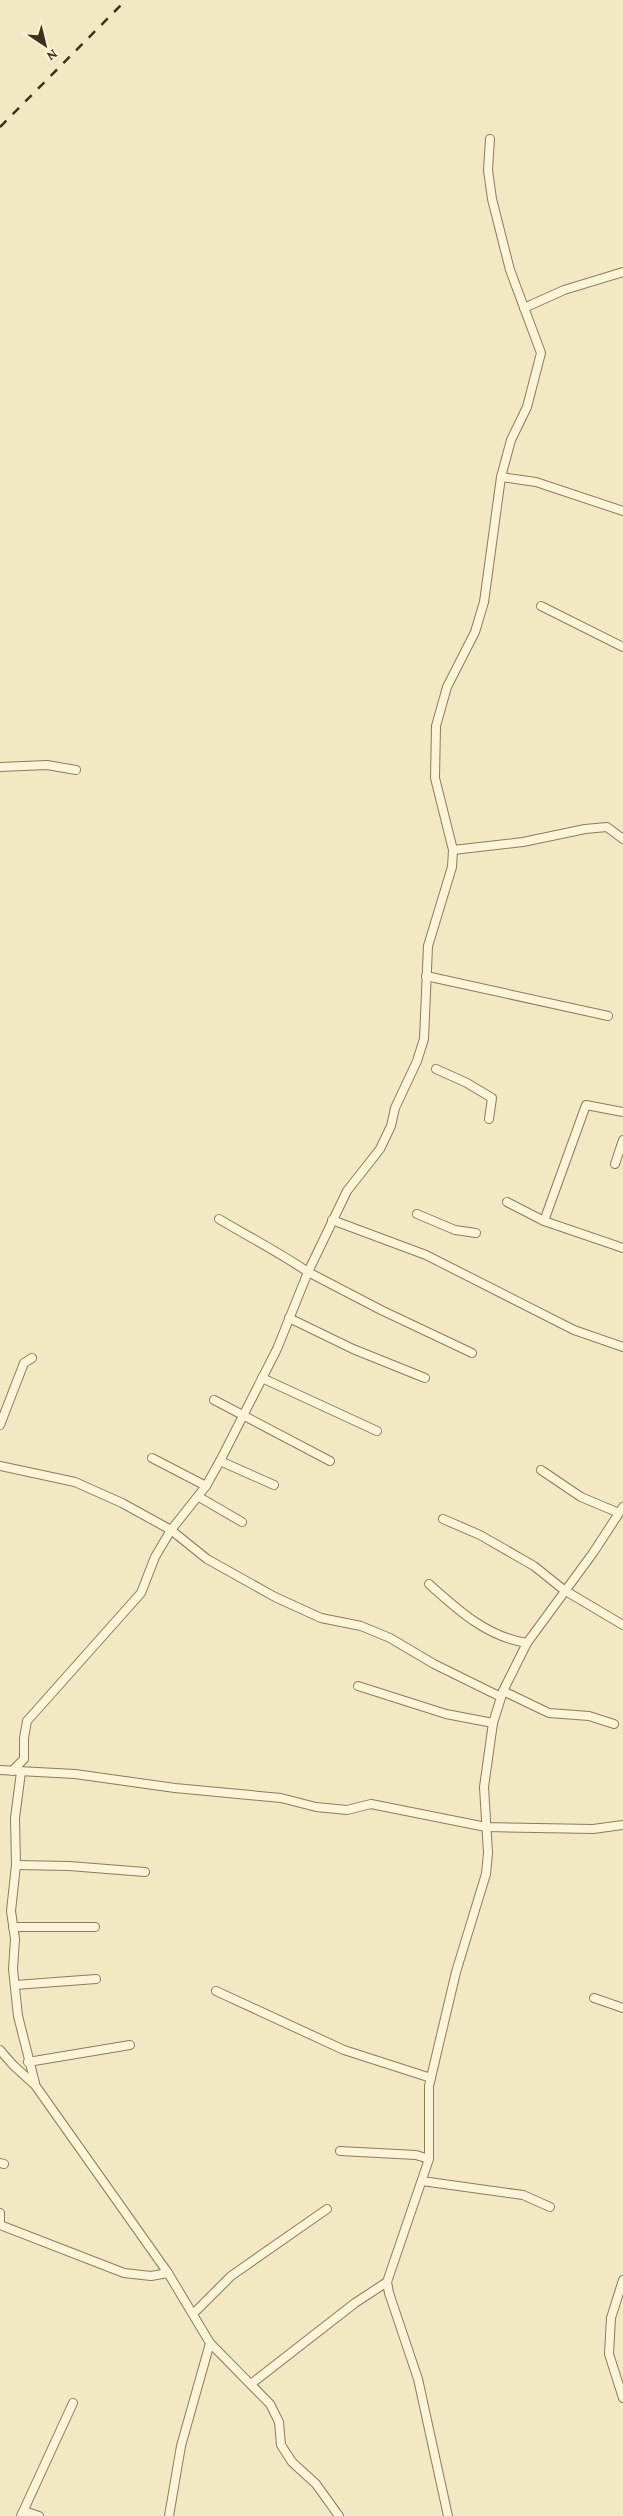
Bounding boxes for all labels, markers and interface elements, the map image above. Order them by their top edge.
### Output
north arrow [20,20,70,70]
text: N [44,46,61,65]

